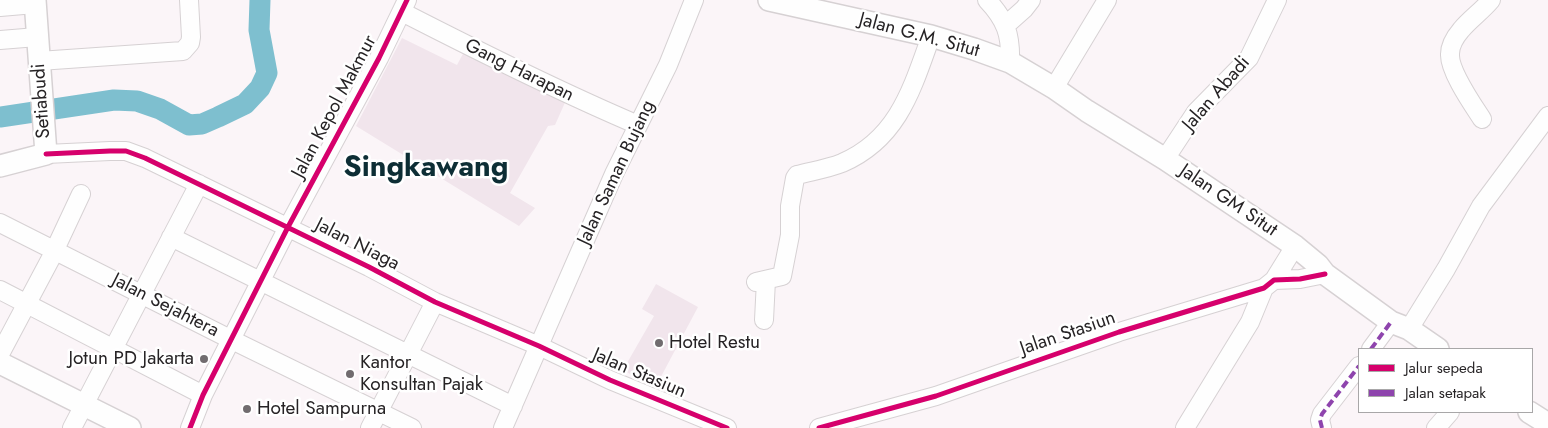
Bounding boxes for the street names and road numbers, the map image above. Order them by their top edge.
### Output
street label: Jalan G.M. Situt [856,9,982,63]
street label: Jalan Kepol Makmur [288,32,382,182]
street label: Gang Harapan [461,35,577,107]
street label: Jalan Abadi [1178,52,1256,136]
street label: Setiabudi [28,63,56,139]
street label: Jalan Saman Bujang [573,97,661,249]
street label: Jalan GM Situt [1175,160,1281,242]
street label: Jalan Niaga [311,214,403,276]
street label: Jalan Sejahtera [108,269,222,343]
street label: Jalan Stasiun [1017,307,1119,361]
street label: Jalan Stasiun [589,344,689,404]

